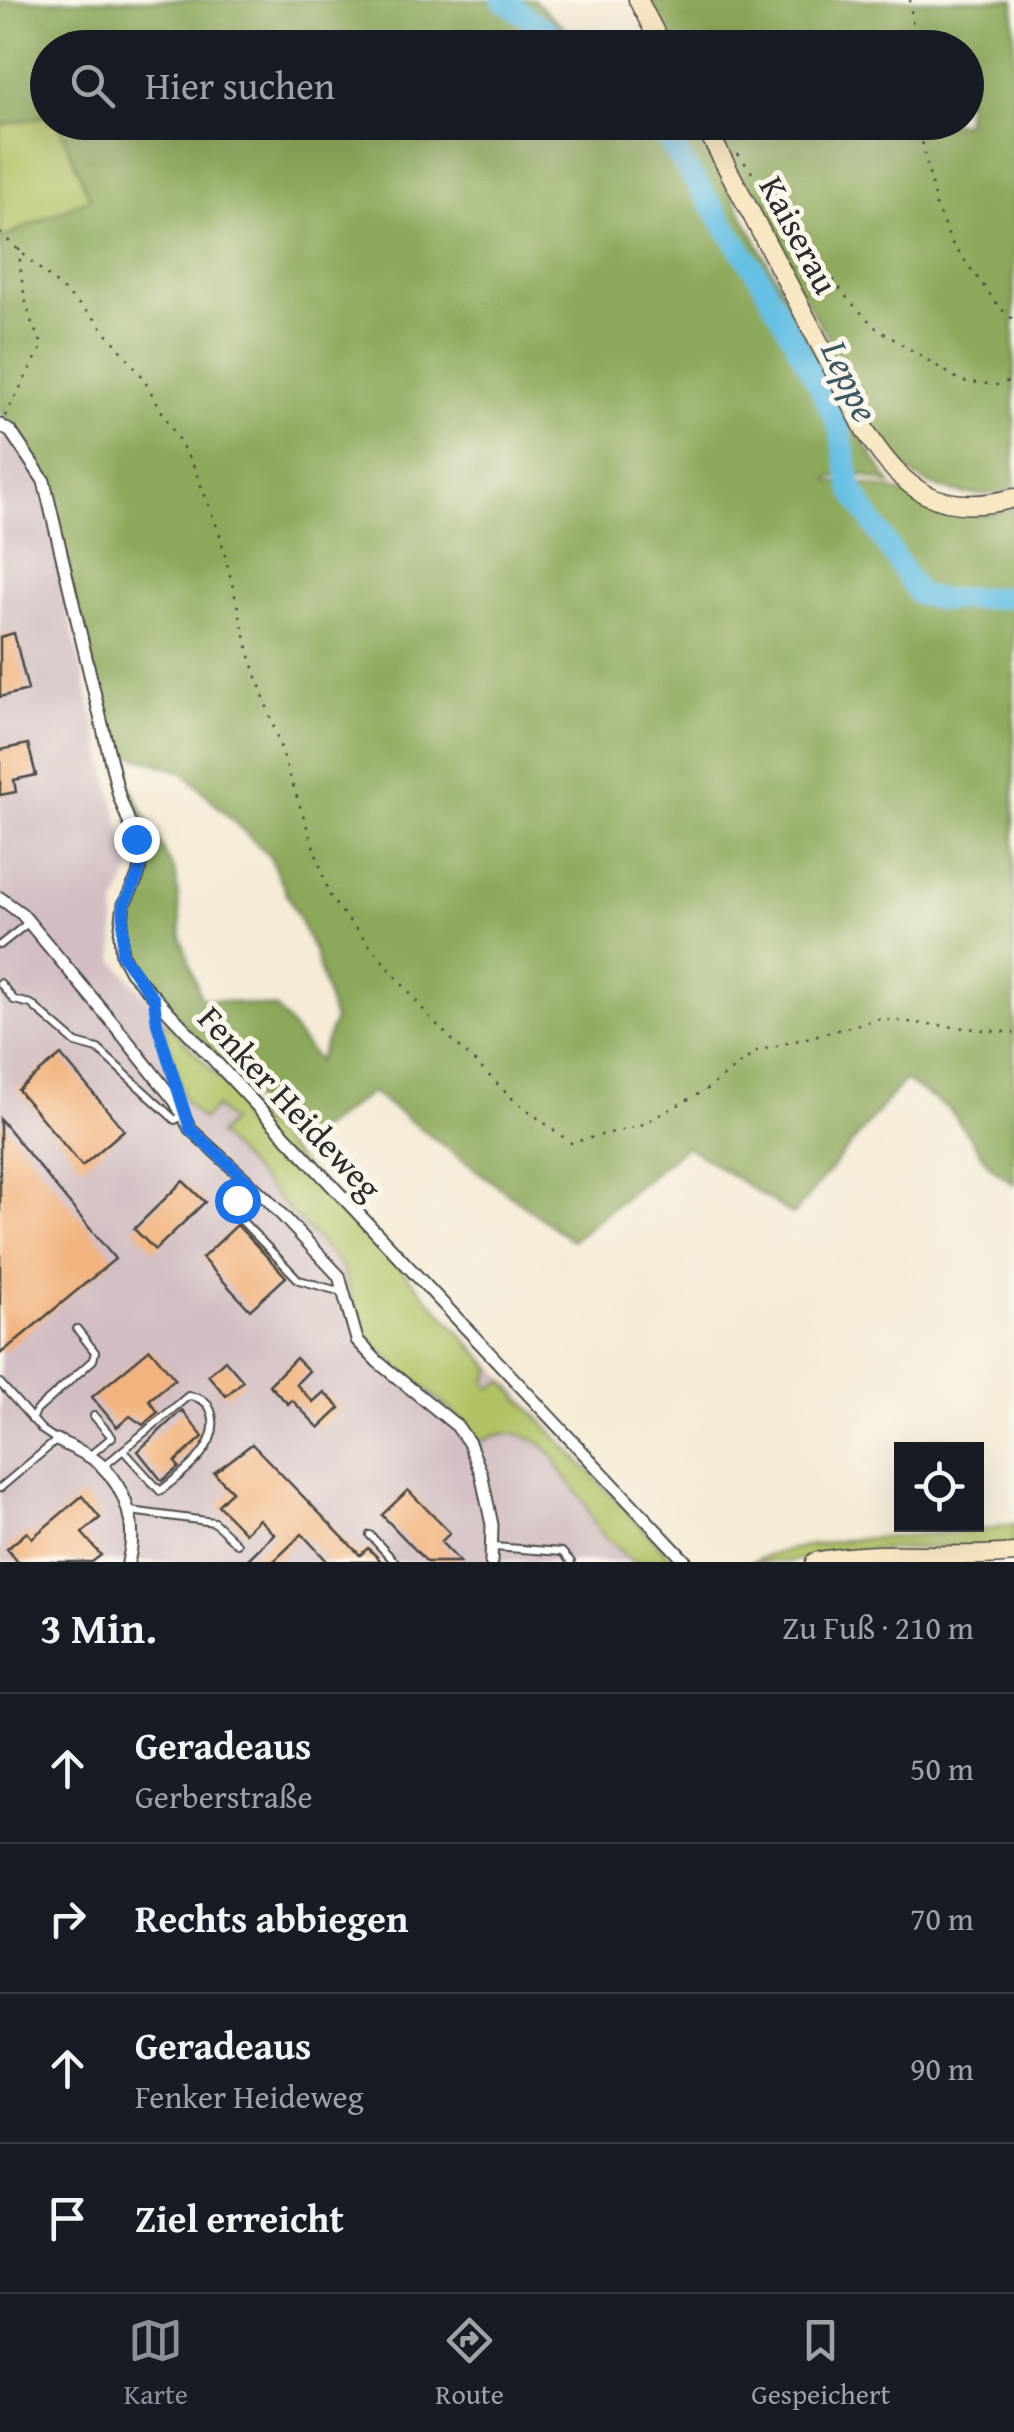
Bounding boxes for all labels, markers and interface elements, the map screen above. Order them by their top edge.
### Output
search box [30,30,984,140]
text: Hier suchen [145,57,335,113]
icon: search [65,58,120,113]
street label: Kaiserau [747,167,852,303]
water label: Leppe [807,329,894,431]
route end [114,817,160,863]
street label: Fenker Heideweg [186,994,395,1212]
route start [215,1178,261,1224]
map controls [894,1442,984,1532]
button: locate [894,1442,984,1532]
text: 3 Min. [40,1597,157,1658]
text: Zu Fuß · 210 m [782,1604,974,1651]
text: Geradeaus [135,1717,311,1773]
icon: ahead [40,1741,95,1796]
text: 50 m [910,1745,974,1792]
text: Gerberstraße [135,1773,313,1820]
text: Rechts abbiegen [135,1890,408,1946]
icon: right [40,1891,95,1946]
text: 70 m [910,1895,974,1942]
text: Geradeaus [135,2017,311,2073]
icon: ahead [40,2041,95,2096]
text: 90 m [910,2045,974,2092]
text: Fenker Heideweg [135,2073,364,2120]
text: Ziel erreicht [135,2190,344,2246]
icon: arrive [40,2191,95,2246]
tab: Karte [124,2313,188,2414]
tab: Route [435,2313,504,2414]
tab: Gespeichert [751,2313,890,2414]

